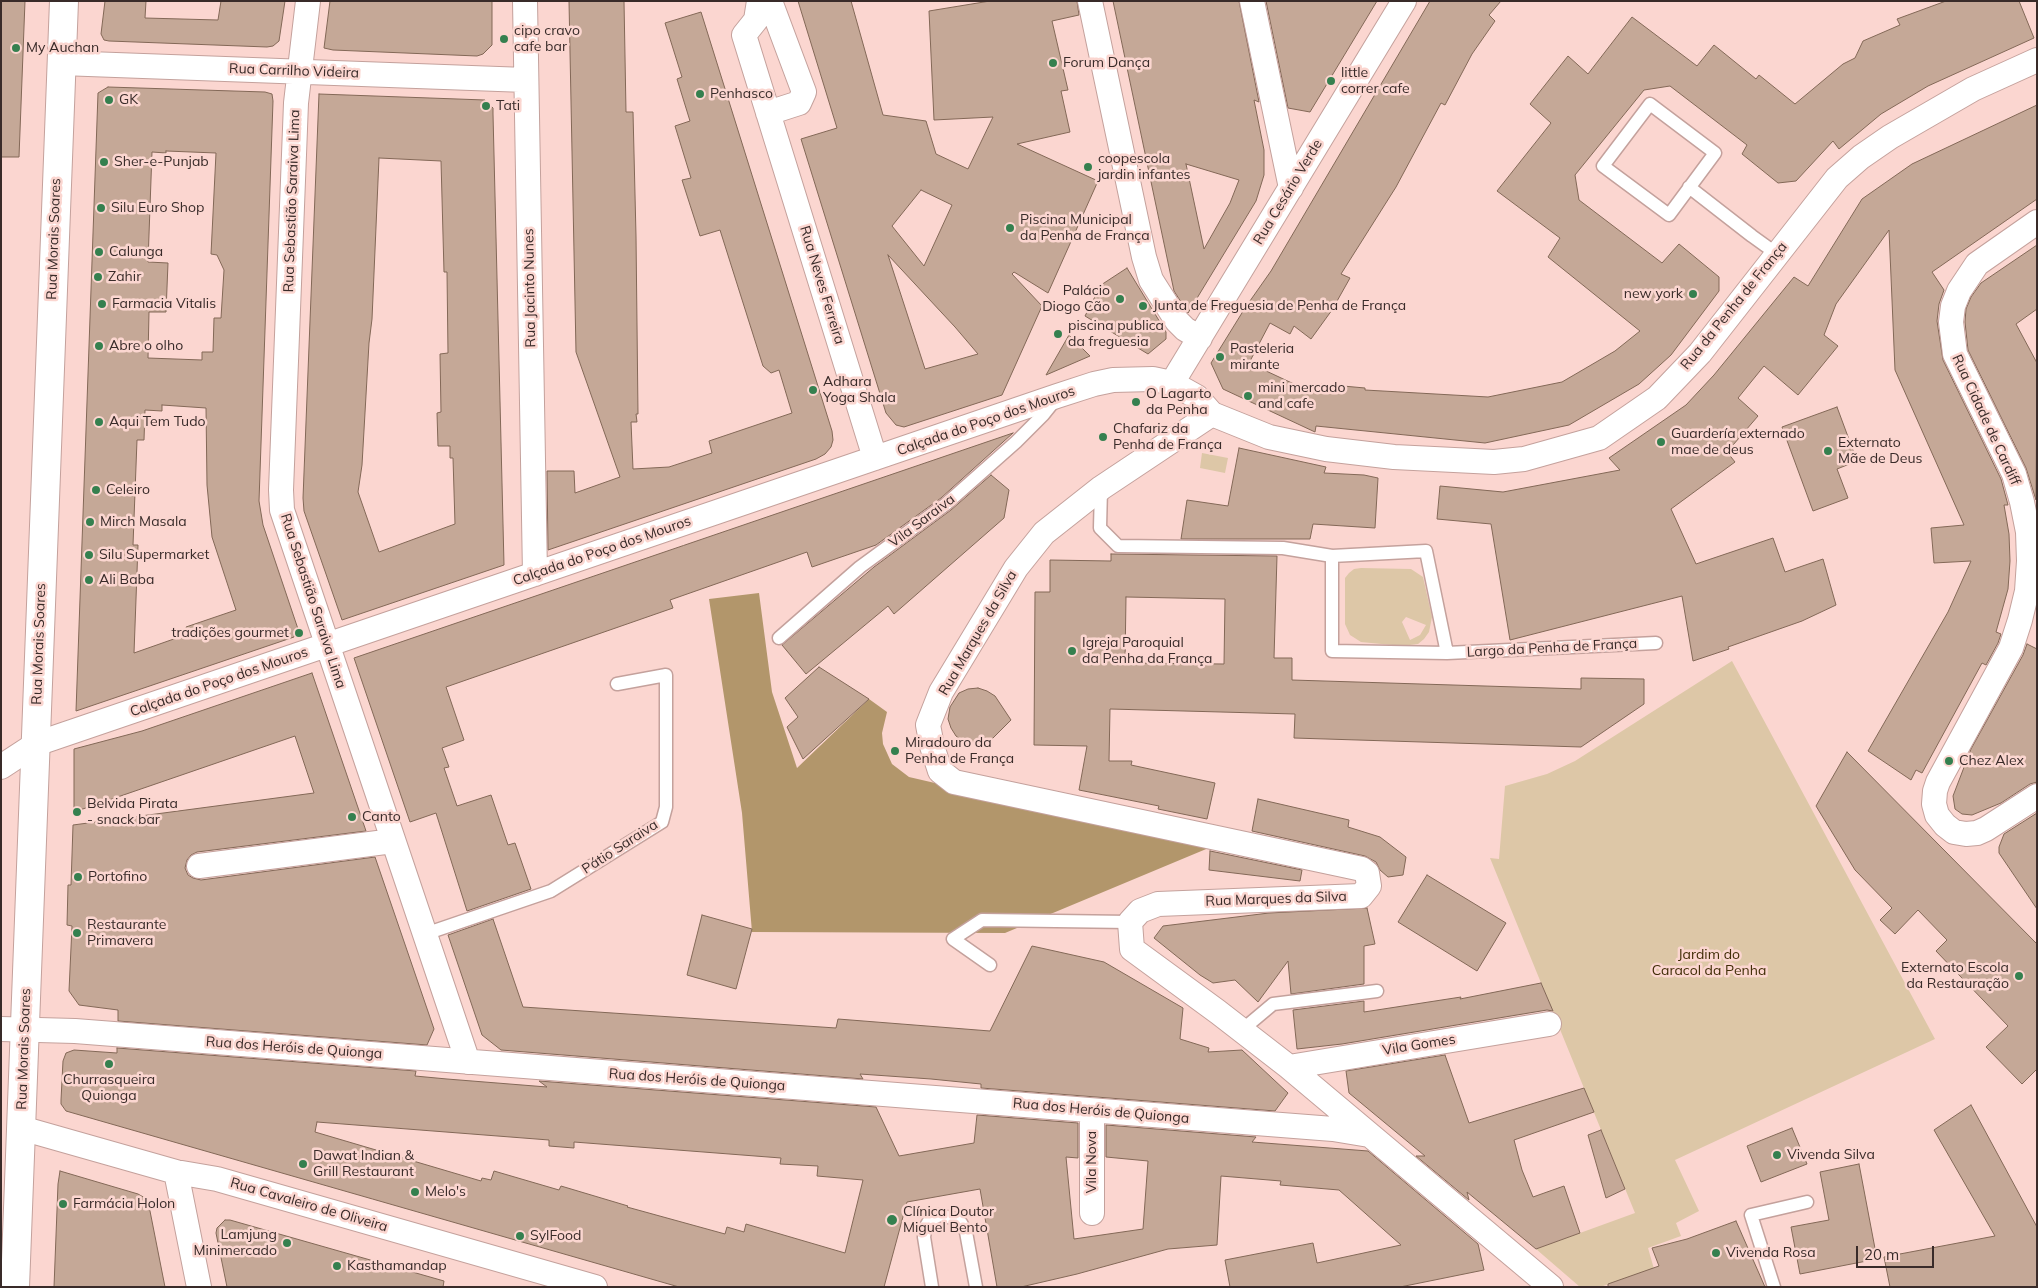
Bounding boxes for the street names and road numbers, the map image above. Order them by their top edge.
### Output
street label: Rua Carrilho Videira [229,60,359,82]
street label: Rua Sebastião Saraiva Lima [280,109,304,293]
street label: Rua Cesário Verde [1250,136,1326,248]
street label: Rua Morais Soares [43,178,65,300]
street label: Rua Neves Ferreira [796,224,848,346]
street label: Rua Jacinto Nunes [521,228,539,348]
street label: Rua da Penha de França [1677,239,1791,373]
street label: Rua Cidade de Cardiff [1948,352,2024,488]
street label: Calçada do Poço dos Mouros [895,383,1077,459]
street label: Vila Saraiva [886,491,958,551]
street label: Rua Sebastião Saraiva Lima [277,511,349,691]
street label: Calçada do Poço dos Mouros [511,513,693,589]
street label: Rua Marques da Silva [935,568,1021,698]
street label: Rua Morais Soares [28,583,50,705]
street label: Largo da Penha de França [1466,635,1638,661]
street label: Calçada do Poço dos Mouros [128,644,310,720]
street label: Pátio Saraiva [579,816,661,878]
street label: Rua Marques da Silva [1205,888,1347,910]
street label: Rua Morais Soares [13,988,35,1110]
street label: Vila Gomes [1381,1031,1457,1059]
street label: Rua dos Heróis de Quionga [205,1033,383,1063]
street label: Rua dos Heróis de Quionga [608,1065,786,1095]
street label: Rua dos Heróis de Quionga [1012,1095,1190,1127]
street label: Vila Nova [1084,1131,1100,1193]
street label: Rua Cavaleiro de Oliveira [228,1174,390,1236]

